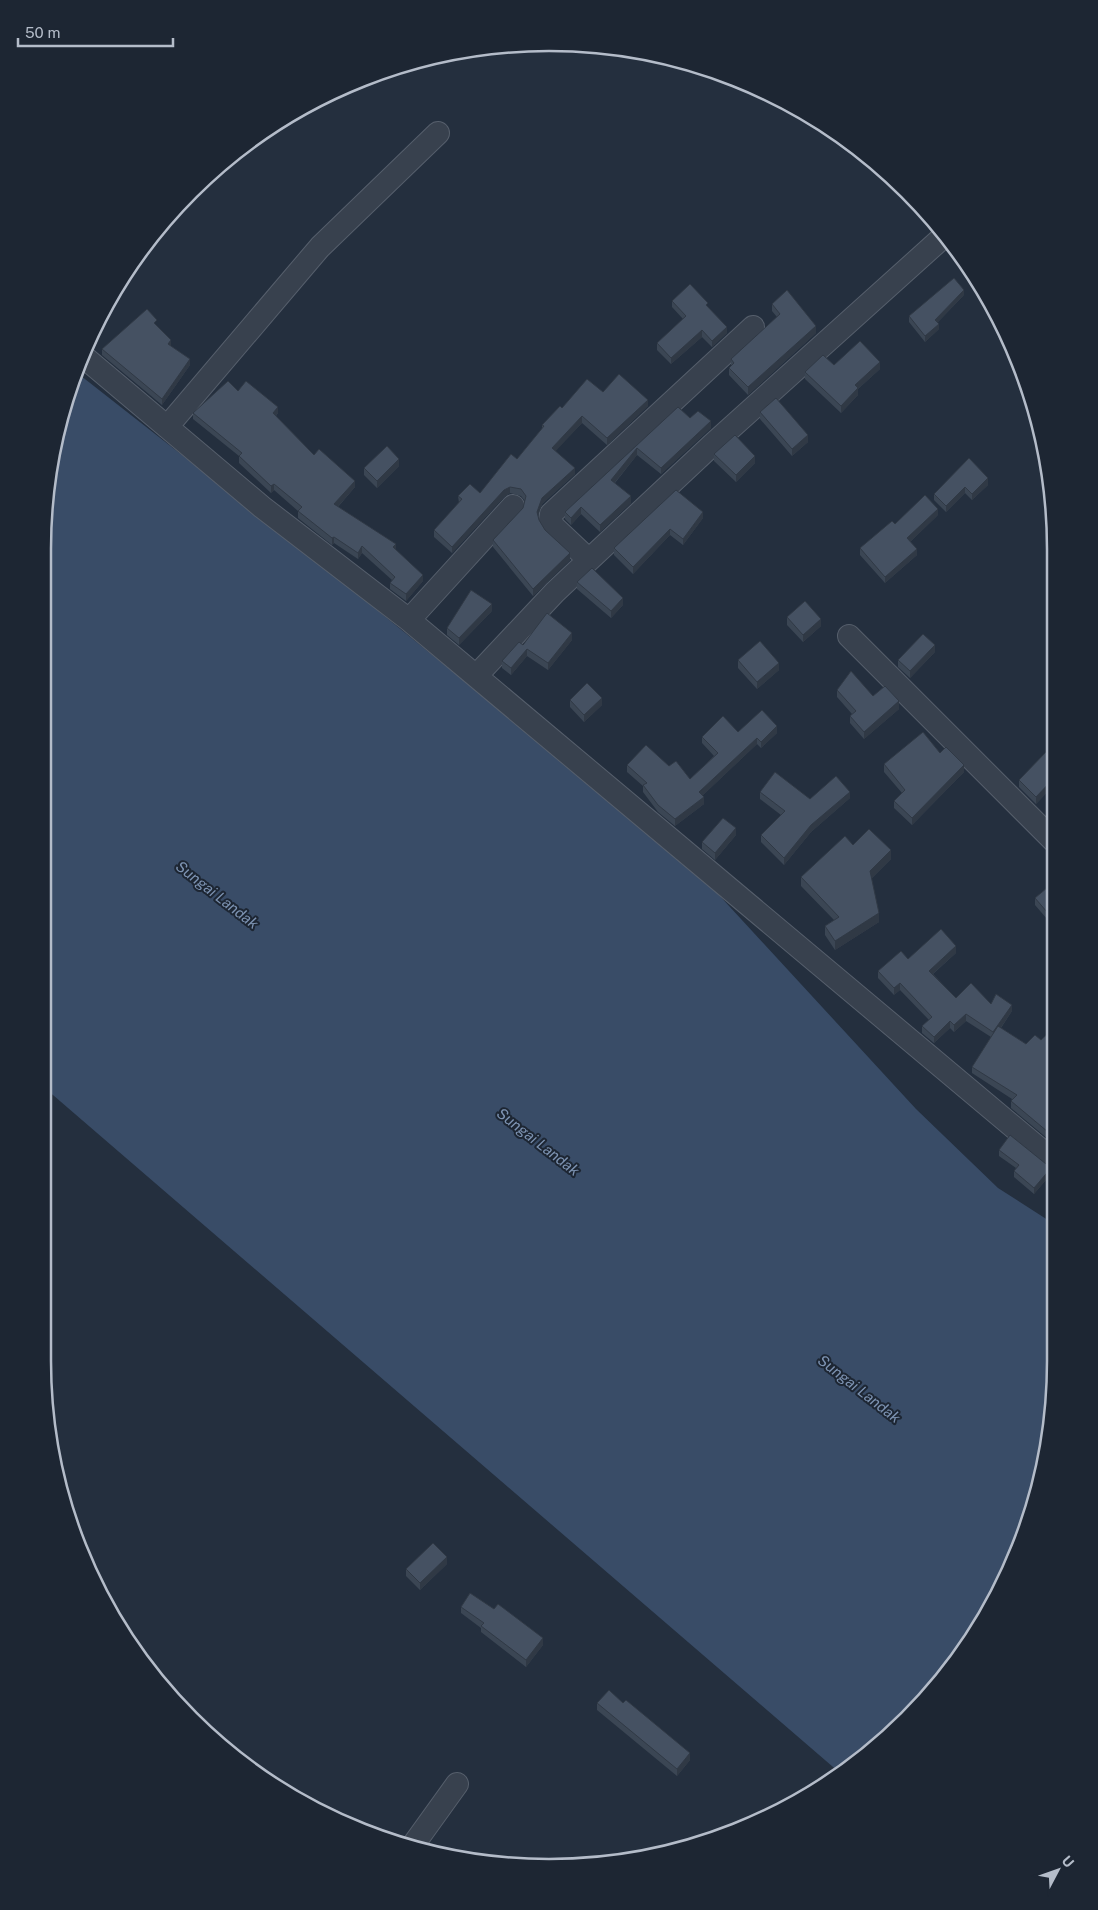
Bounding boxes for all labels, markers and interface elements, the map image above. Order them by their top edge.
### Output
scale bar [18,15,172,47]
text: 50 m [25,24,60,41]
water label: Sungai Landak [173,857,263,933]
water label: Sungai Landak [494,1104,584,1180]
water label: Sungai Landak [815,1351,905,1427]
north arrow [1033,1845,1083,1895]
text: U [1058,1852,1077,1871]

